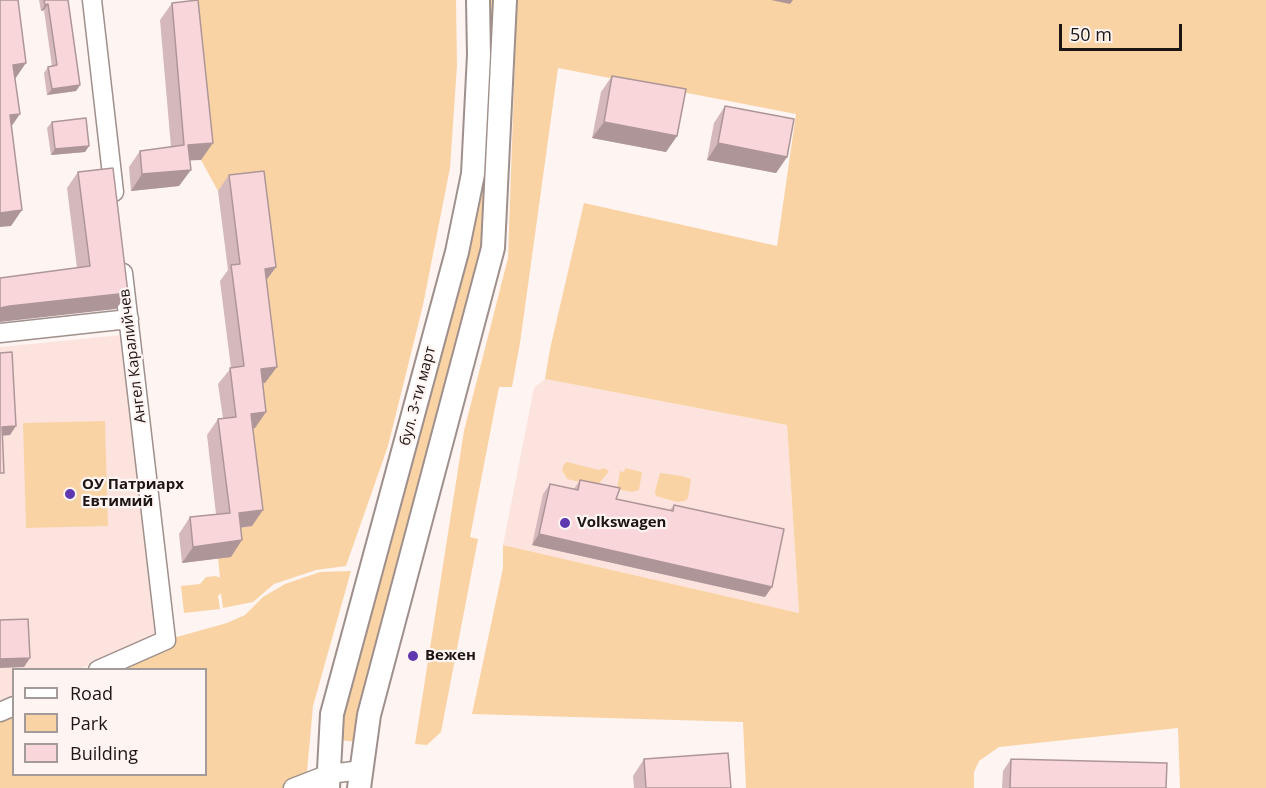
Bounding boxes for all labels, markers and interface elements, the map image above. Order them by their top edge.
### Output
scale bar [1062,12,1185,50]
text: 50 m [1070,22,1112,46]
street label: Ангел Каралийчев [116,288,150,424]
street label: бул. 3-ти март [396,344,440,448]
place label: ОУ Патриарх Евтимий [82,476,184,511]
marker: ОУ Патриарх Евтимий [63,487,77,501]
place label: Volkswagen [577,514,666,532]
marker: Volkswagen [558,516,572,530]
place label: Вежен [425,647,476,665]
marker: Вежен [406,649,420,663]
legend [12,668,207,776]
text: Road [70,681,113,705]
text: Park [70,711,108,735]
text: Building [70,741,138,765]

